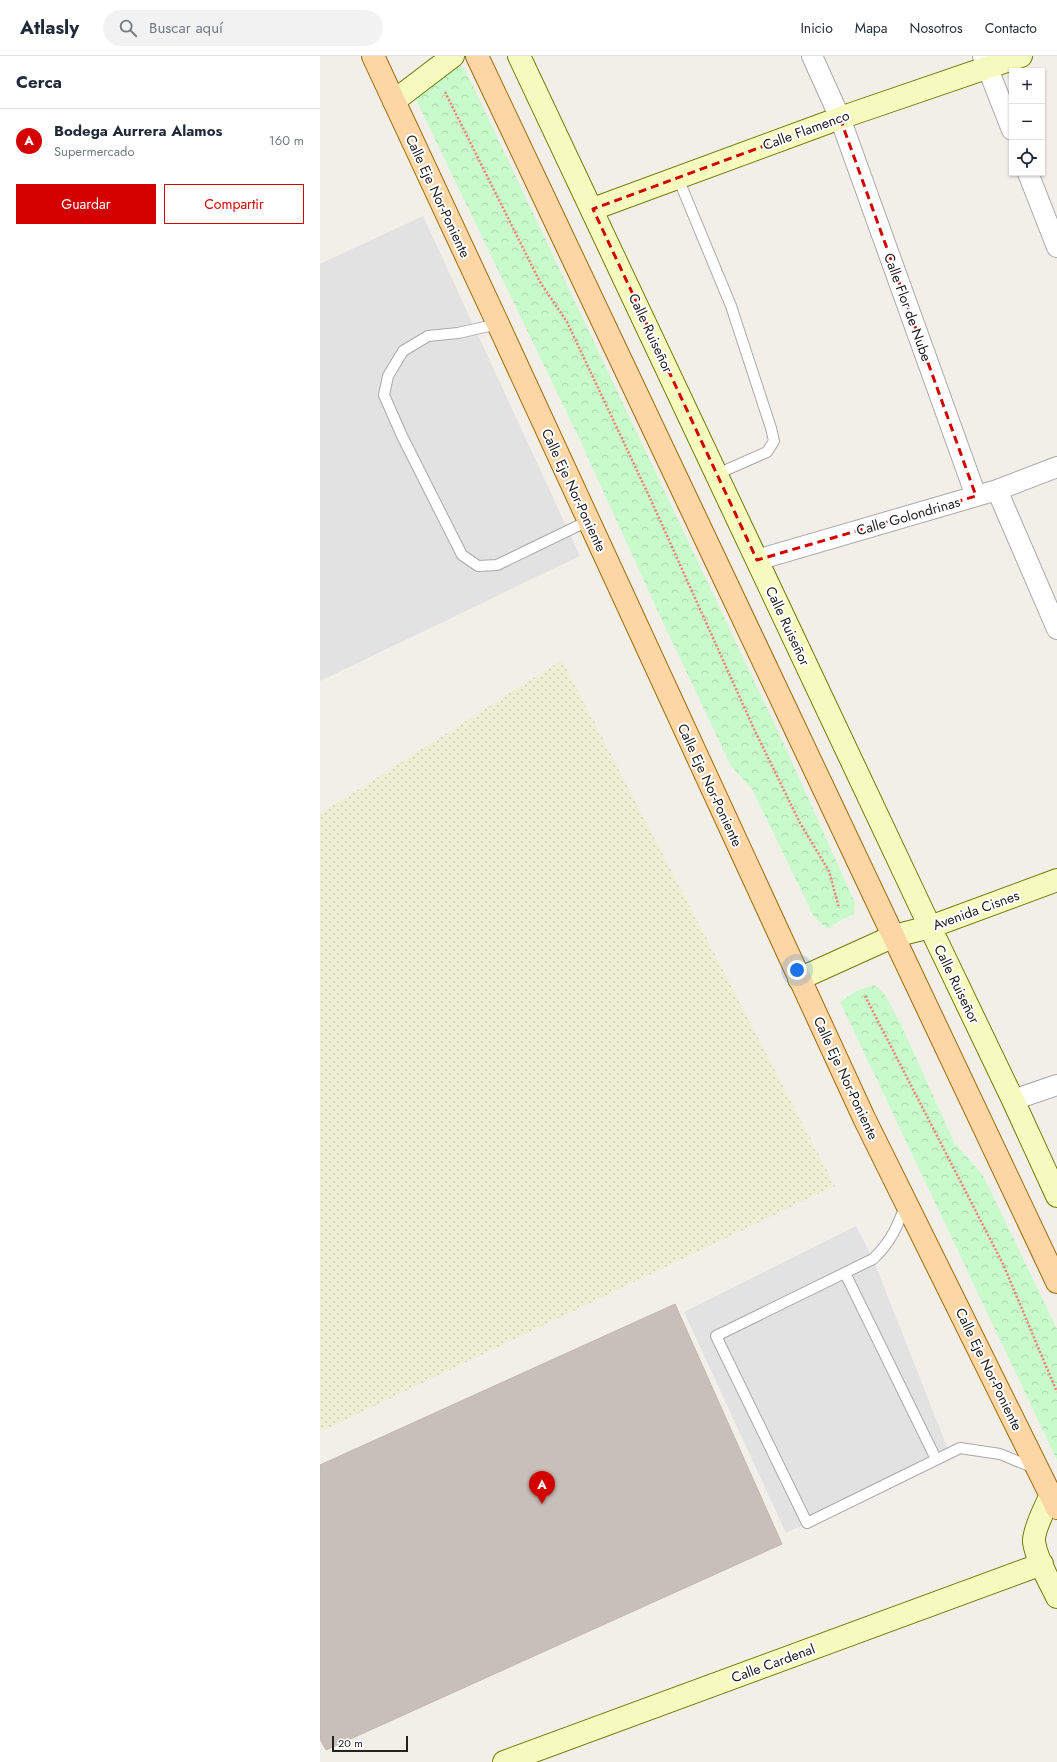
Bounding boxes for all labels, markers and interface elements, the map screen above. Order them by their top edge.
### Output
search box [103,10,383,46]
text: Atlasly [20,14,79,41]
icon: search [117,17,139,39]
text: Buscar aquí [149,17,223,39]
text: Inicio [800,18,833,38]
text: Mapa [855,18,888,38]
text: Nosotros [910,18,963,38]
text: Contacto [985,18,1037,38]
map controls [1009,68,1045,176]
button: + [1009,68,1045,104]
text: Cerca [16,70,62,94]
button: − [1009,104,1045,140]
street label: Calle Flamenco [760,105,852,155]
text: Bodega Aurrera Alamos [54,120,222,142]
text: A [24,131,34,150]
text: 160 m [269,131,304,150]
street label: Calle Eje Nor-Poniente [401,131,475,261]
button: locate [1009,140,1045,176]
text: Supermercado [54,142,135,161]
button: Guardar [16,184,156,224]
button: Compartir [164,184,304,224]
street label: Calle Flor de Nube [879,250,937,364]
street label: Calle Ruiseñor [624,290,678,376]
street label: Calle Eje Nor-Poniente [537,425,611,555]
street label: Calle Golondrinas [854,492,963,540]
street label: Calle Ruiseñor [761,583,815,669]
street label: Calle Eje Nor-Poniente [673,720,747,850]
street label: Avenida Cisnes [930,885,1022,935]
street label: Calle Ruiseñor [929,941,985,1027]
your location [787,960,807,980]
street label: Calle Eje Nor-Poniente [809,1013,883,1143]
street label: Calle Eje Nor-Poniente [951,1304,1027,1434]
pin: A [529,1471,555,1504]
street label: Calle Cardenal [728,1639,818,1687]
scale bar [332,1734,408,1753]
text: 20 m [338,1735,363,1751]

